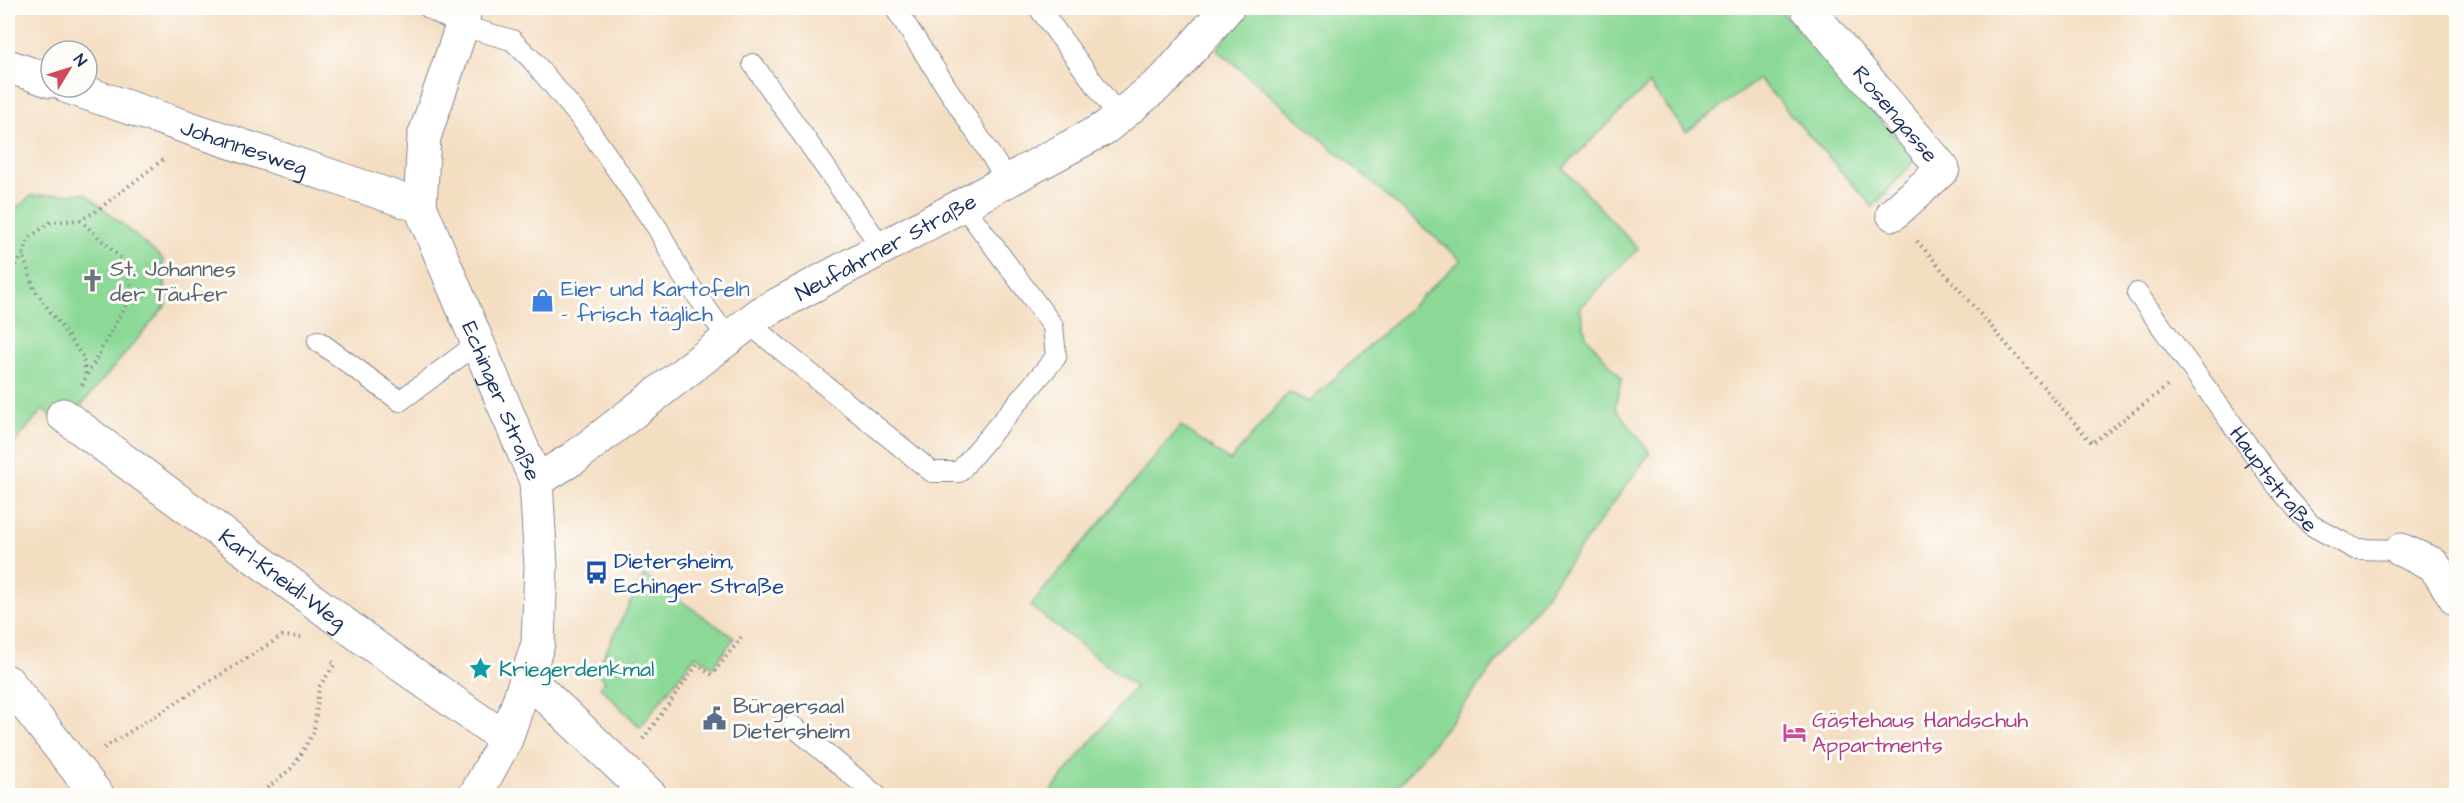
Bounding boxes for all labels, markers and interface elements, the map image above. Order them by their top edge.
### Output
north arrow [39,39,99,99]
text: N [68,50,92,71]
street label: Rosengasse [1845,59,1945,170]
street label: Johannesweg [176,112,311,185]
street label: Neufahrner Straße [790,186,982,309]
place label: St. Johannes der Täufer [110,254,236,310]
church icon: St. Johannes der Täufer [79,268,105,294]
place label: Eier und Kartofeln - frisch täglich [561,274,750,331]
shop icon: Eier und Kartofeln - frisch täglich [530,288,556,314]
street label: Echinger Straße [453,317,548,486]
street label: Hauptstraße [2222,420,2325,540]
street label: Karl-Kneidl-Weg [212,522,352,638]
place label: Dietersheim, Echinger Straße [614,546,784,603]
bus stop icon: Dietersheim, Echinger Straße [583,560,609,586]
place label: Kriegerdenkmal [499,654,655,686]
place icon: Kriegerdenkmal [468,655,494,681]
place label: Bürgersaal Dietersheim [733,691,850,747]
public building icon: Bürgersaal Dietersheim [702,705,728,731]
place label: Gästehaus Handschuh Appartments [1812,705,2028,761]
hotel icon: Gästehaus Handschuh Appartments [1781,719,1807,745]

